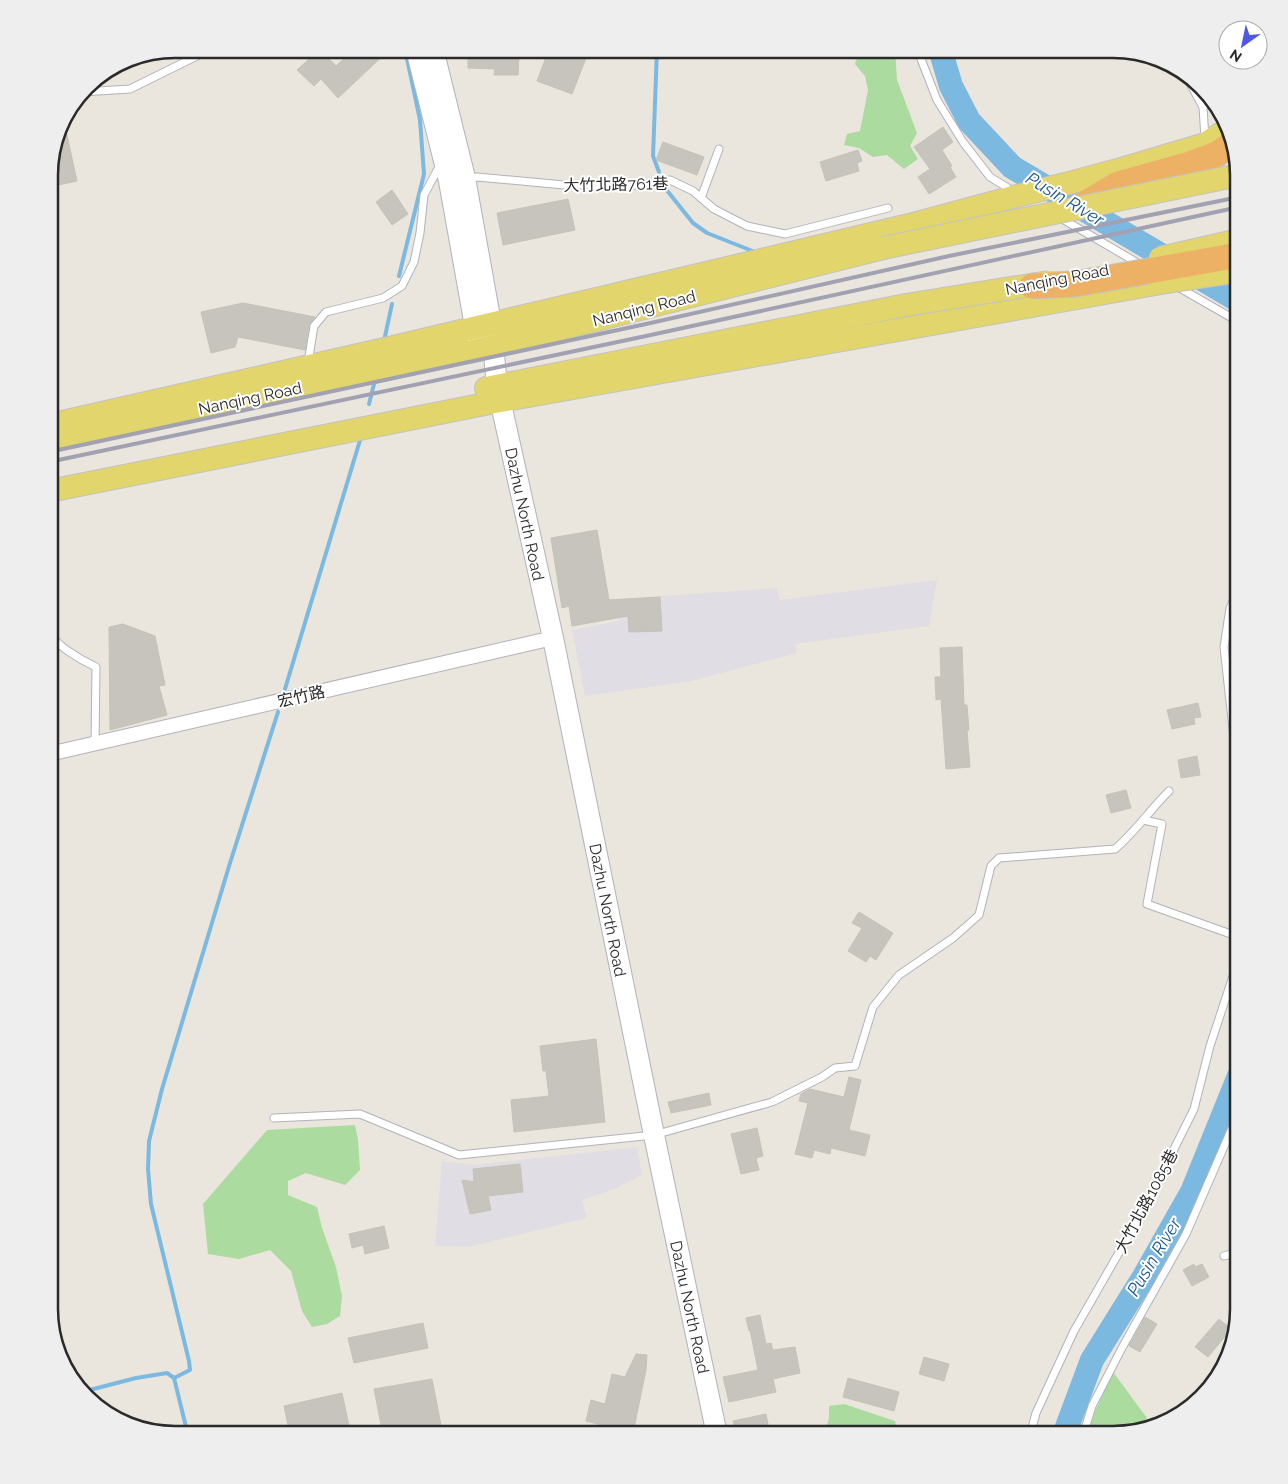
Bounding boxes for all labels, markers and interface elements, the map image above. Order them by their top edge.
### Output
north arrow [1218,20,1268,70]
text: N [1227,46,1245,66]
water label: Pusin River [1022,167,1109,230]
street label: 大竹北路761巷 [563,174,669,195]
street label: Nanqing Road [1004,260,1111,299]
street label: Nanqing Road [591,287,698,330]
street label: Nanqing Road [197,378,304,419]
street label: Dazhu North Road [501,446,548,582]
street label: 宏竹路 [276,682,327,711]
street label: Dazhu North Road [585,842,630,978]
street label: 大竹北路1085巷 [1111,1146,1182,1256]
water label: Pusin River [1122,1213,1185,1300]
street label: Dazhu North Road [666,1239,713,1375]

